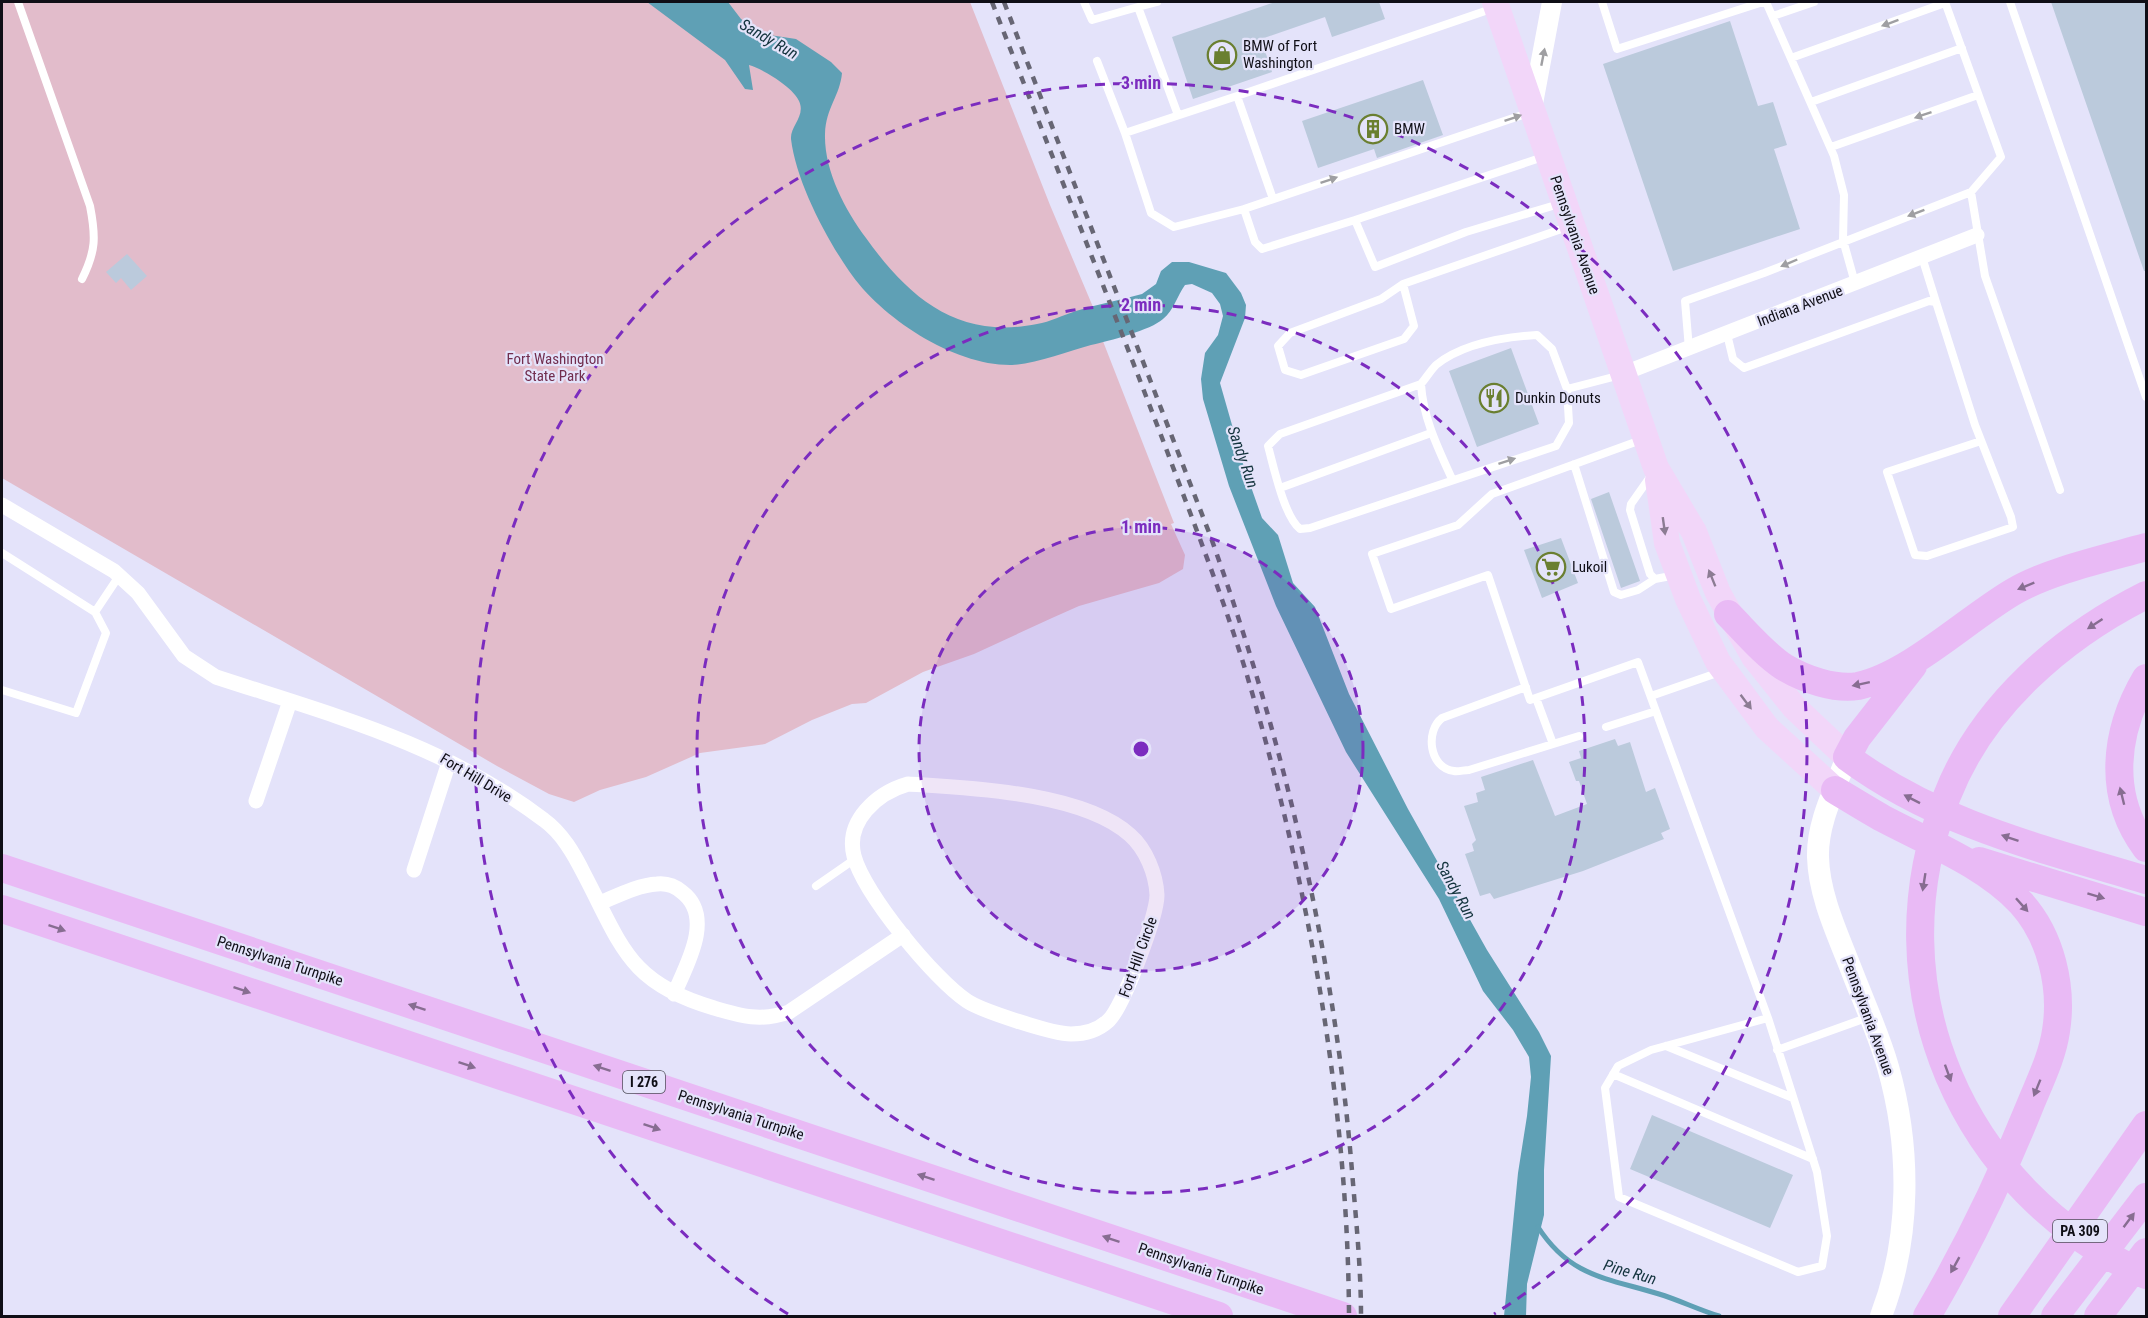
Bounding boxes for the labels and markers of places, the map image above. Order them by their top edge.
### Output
place label: BMW of Fort Washington [1243,37,1317,72]
shop icon: BMW of Fort Washington [1206,39,1238,71]
building icon: BMW [1357,113,1389,145]
place label: BMW [1394,120,1426,138]
restaurant icon: Dunkin Donuts [1478,382,1510,414]
place label: Dunkin Donuts [1515,389,1601,407]
supermarket icon: Lukoil [1535,551,1567,583]
place label: Lukoil [1572,558,1607,576]
centre of rings [1131,739,1151,759]

